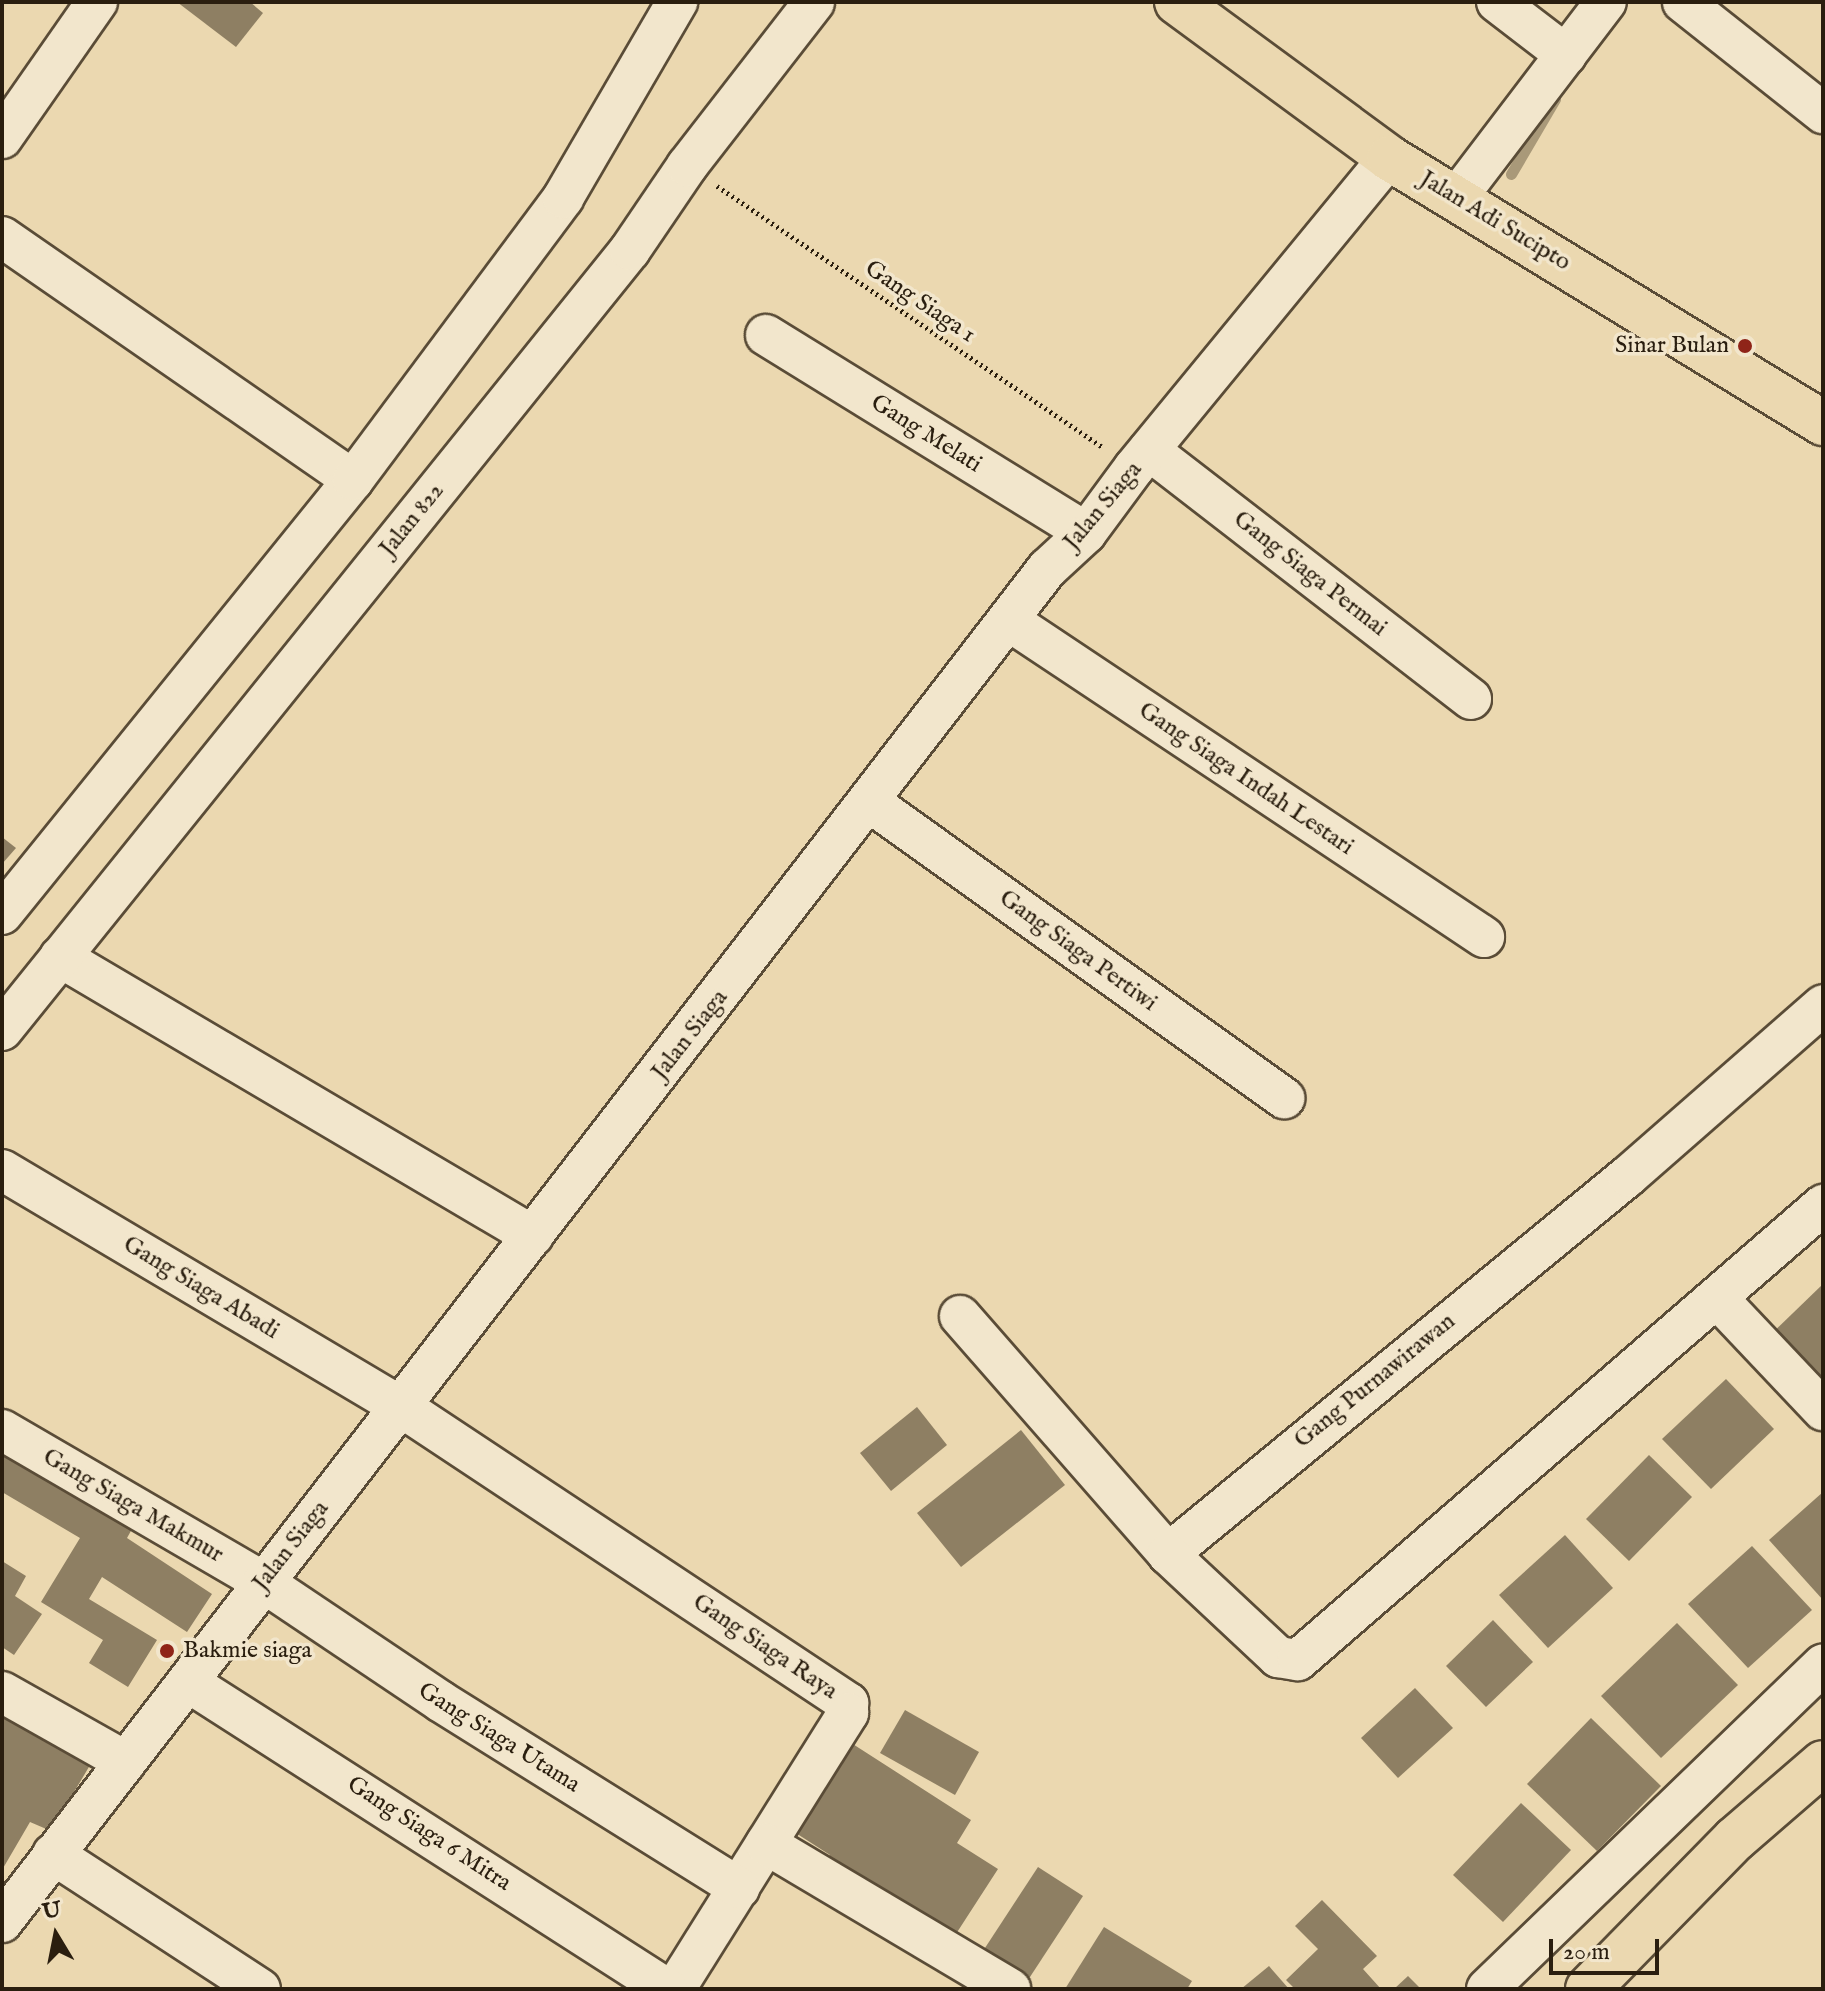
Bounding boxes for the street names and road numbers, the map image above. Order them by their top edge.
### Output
street label: Jalan Adi Sucipto [1414,165,1576,277]
street label: Gang Siaga 1 [859,255,981,349]
street label: Gang Melati [865,389,987,479]
street label: Jalan Siaga [1058,456,1148,556]
street label: Jalan 822 [374,477,450,563]
street label: Gang Siaga Permai [1227,505,1393,643]
street label: Gang Siaga Indah Lestari [1133,696,1359,862]
street label: Gang Siaga Pertiwi [993,884,1163,1018]
street label: Jalan Siaga [646,984,734,1086]
street label: Gang Siaga Abadi [118,1230,284,1346]
street label: Gang Purnawirawan [1289,1307,1461,1455]
street label: Gang Siaga Makmur [38,1443,228,1569]
street label: Jalan Siaga [247,1495,335,1597]
street label: Gang Siaga Raya [687,1588,843,1706]
street label: Gang Siaga Utama [413,1677,585,1799]
street label: Gang Siaga 6 Mitra [342,1770,516,1898]

